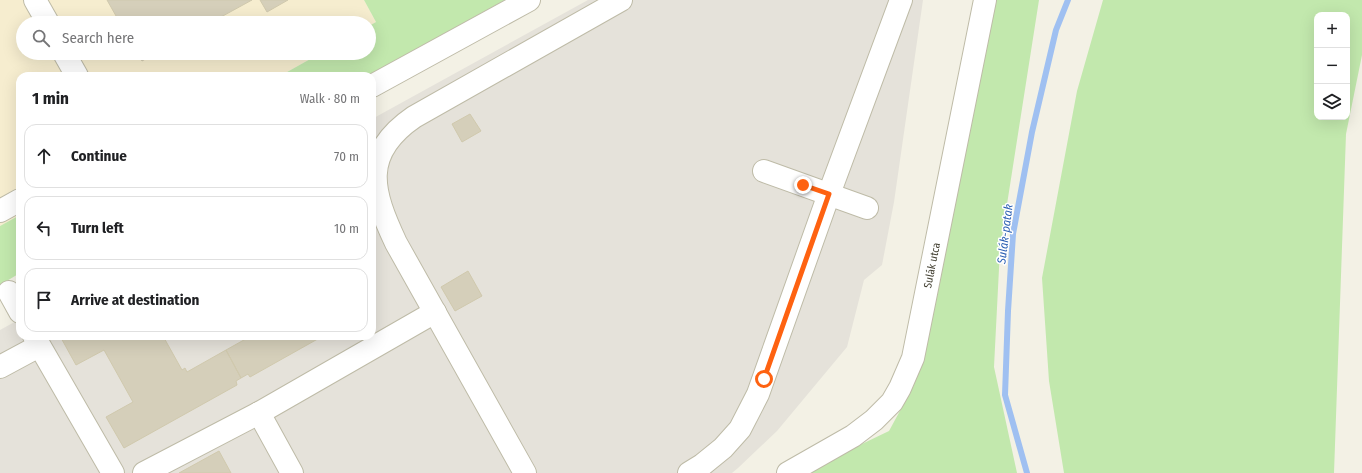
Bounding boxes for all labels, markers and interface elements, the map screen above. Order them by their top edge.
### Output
map controls [1314,12,1350,120]
button: + [1314,12,1350,48]
search box [16,16,376,60]
icon: search [30,27,52,49]
text: Search here [62,29,134,47]
button: − [1314,48,1350,84]
button: layers [1314,84,1350,120]
text: 1 min [32,88,69,109]
text: Walk · 80 m [300,91,360,106]
icon: ahead [33,145,55,167]
text: Continue [71,147,127,165]
text: 70 m [334,149,359,164]
route end [794,176,812,194]
water label: Sulák-patak [994,203,1016,266]
icon: left [33,217,55,239]
text: Turn left [71,219,124,237]
text: 10 m [334,221,359,236]
street label: Sulák utca [921,241,943,289]
icon: arrive [33,289,55,311]
text: Arrive at destination [71,291,199,309]
route start [755,370,773,388]

